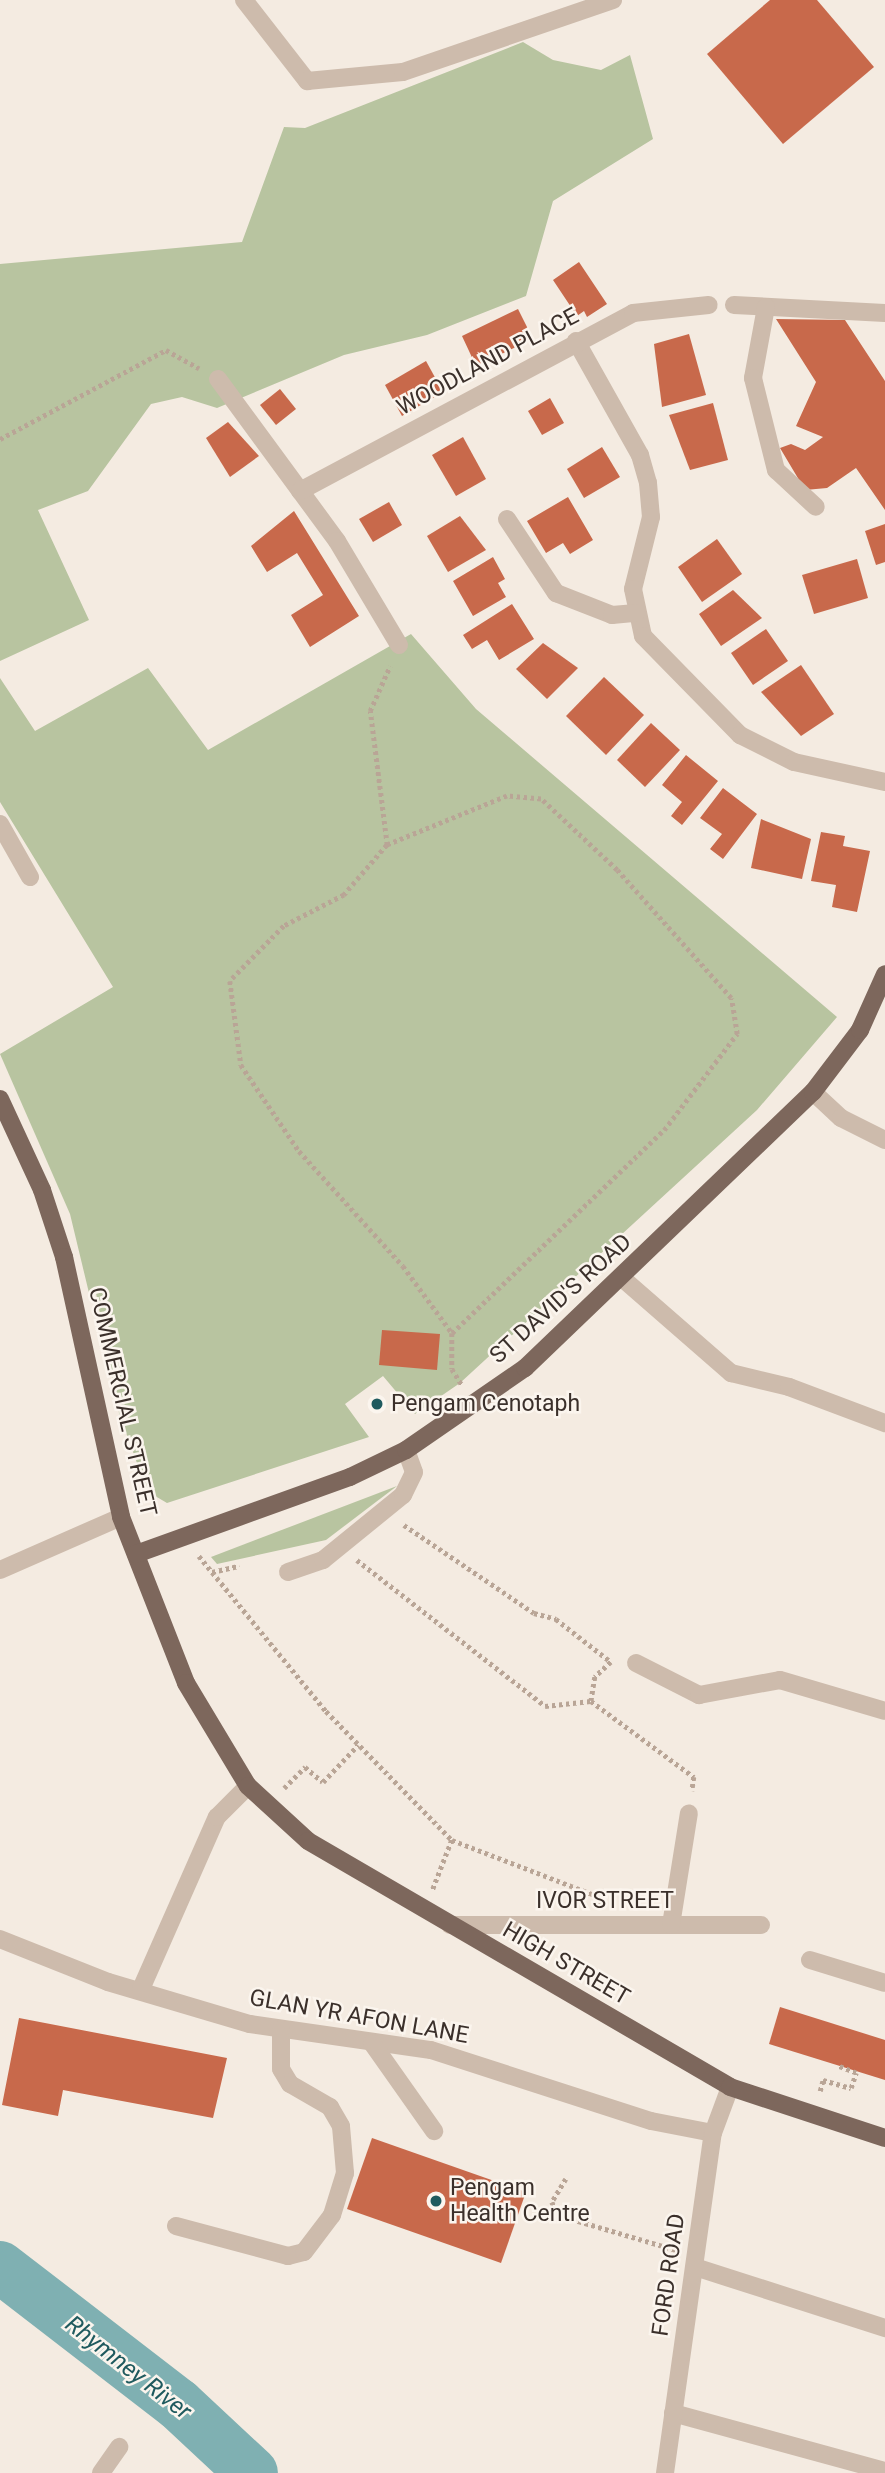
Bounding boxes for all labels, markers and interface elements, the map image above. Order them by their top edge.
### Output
street label: WOODLAND PLACE [392,302,584,422]
street label: ST DAVID'S ROAD [484,1228,638,1370]
street label: COMMERCIAL STREET [82,1285,162,1519]
place label: Pengam Cenotaph [391,1390,580,1418]
marker: Pengam Cenotaph [369,1396,385,1412]
street label: IVOR STREET [536,1887,674,1915]
street label: HIGH STREET [498,1917,634,2011]
street label: GLAN YR AFON LANE [247,1984,471,2050]
place label: Pengam Health Centre [450,2174,590,2228]
marker: Pengam Health Centre [428,2193,444,2209]
street label: FORD ROAD [647,2212,691,2338]
water label: Rhymney River [59,2310,197,2426]

